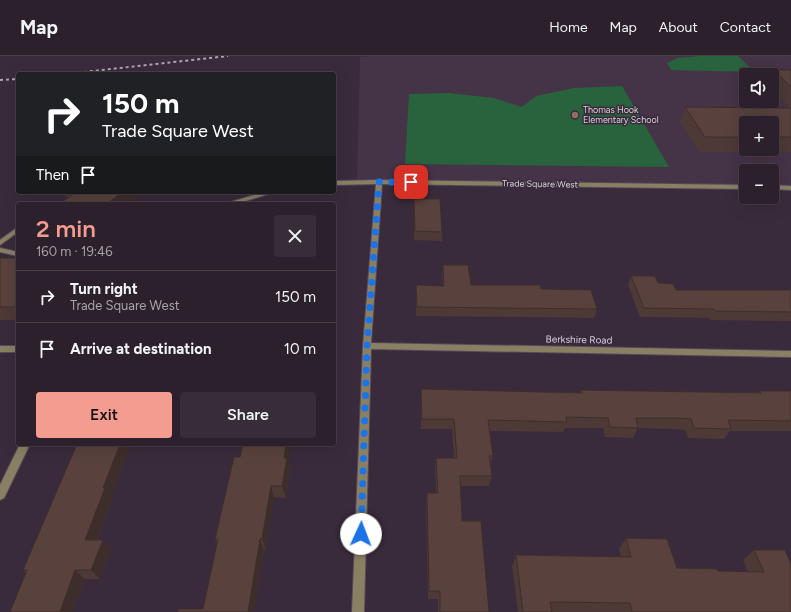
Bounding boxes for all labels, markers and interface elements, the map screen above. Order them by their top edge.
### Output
text: Map [20,16,58,39]
text: Home [549,19,588,36]
text: Map [610,19,637,36]
text: About [659,19,698,36]
text: Contact [720,19,771,36]
map controls [739,68,779,204]
button: sound [739,68,779,108]
text: 150 m [102,86,179,120]
icon: right [36,88,88,140]
place label: Thomas Hook Elementary School [583,104,659,125]
marker: Thomas Hook Elementary School [570,110,580,120]
button: + [739,116,779,156]
text: Trade Square West [102,120,254,142]
icon: arrive [77,164,99,186]
button: − [739,164,779,204]
pin [394,165,428,199]
text: Then [36,166,69,184]
icon: arrive [400,171,422,193]
street label: Trade Square West [502,177,579,190]
text: 2 min [36,214,96,243]
button: close [274,215,316,257]
text: 160 m · 19:46 [36,244,113,259]
text: Turn right [70,280,138,298]
icon: right [36,286,58,308]
text: 150 m [275,288,316,306]
text: Trade Square West [70,298,180,313]
street label: Berkshire Road [546,332,613,347]
icon: arrive [36,338,58,360]
text: Arrive at destination [70,340,211,358]
text: 10 m [284,340,316,358]
button: Exit [36,392,172,438]
button: Share [180,392,316,438]
position arrow [340,513,382,555]

